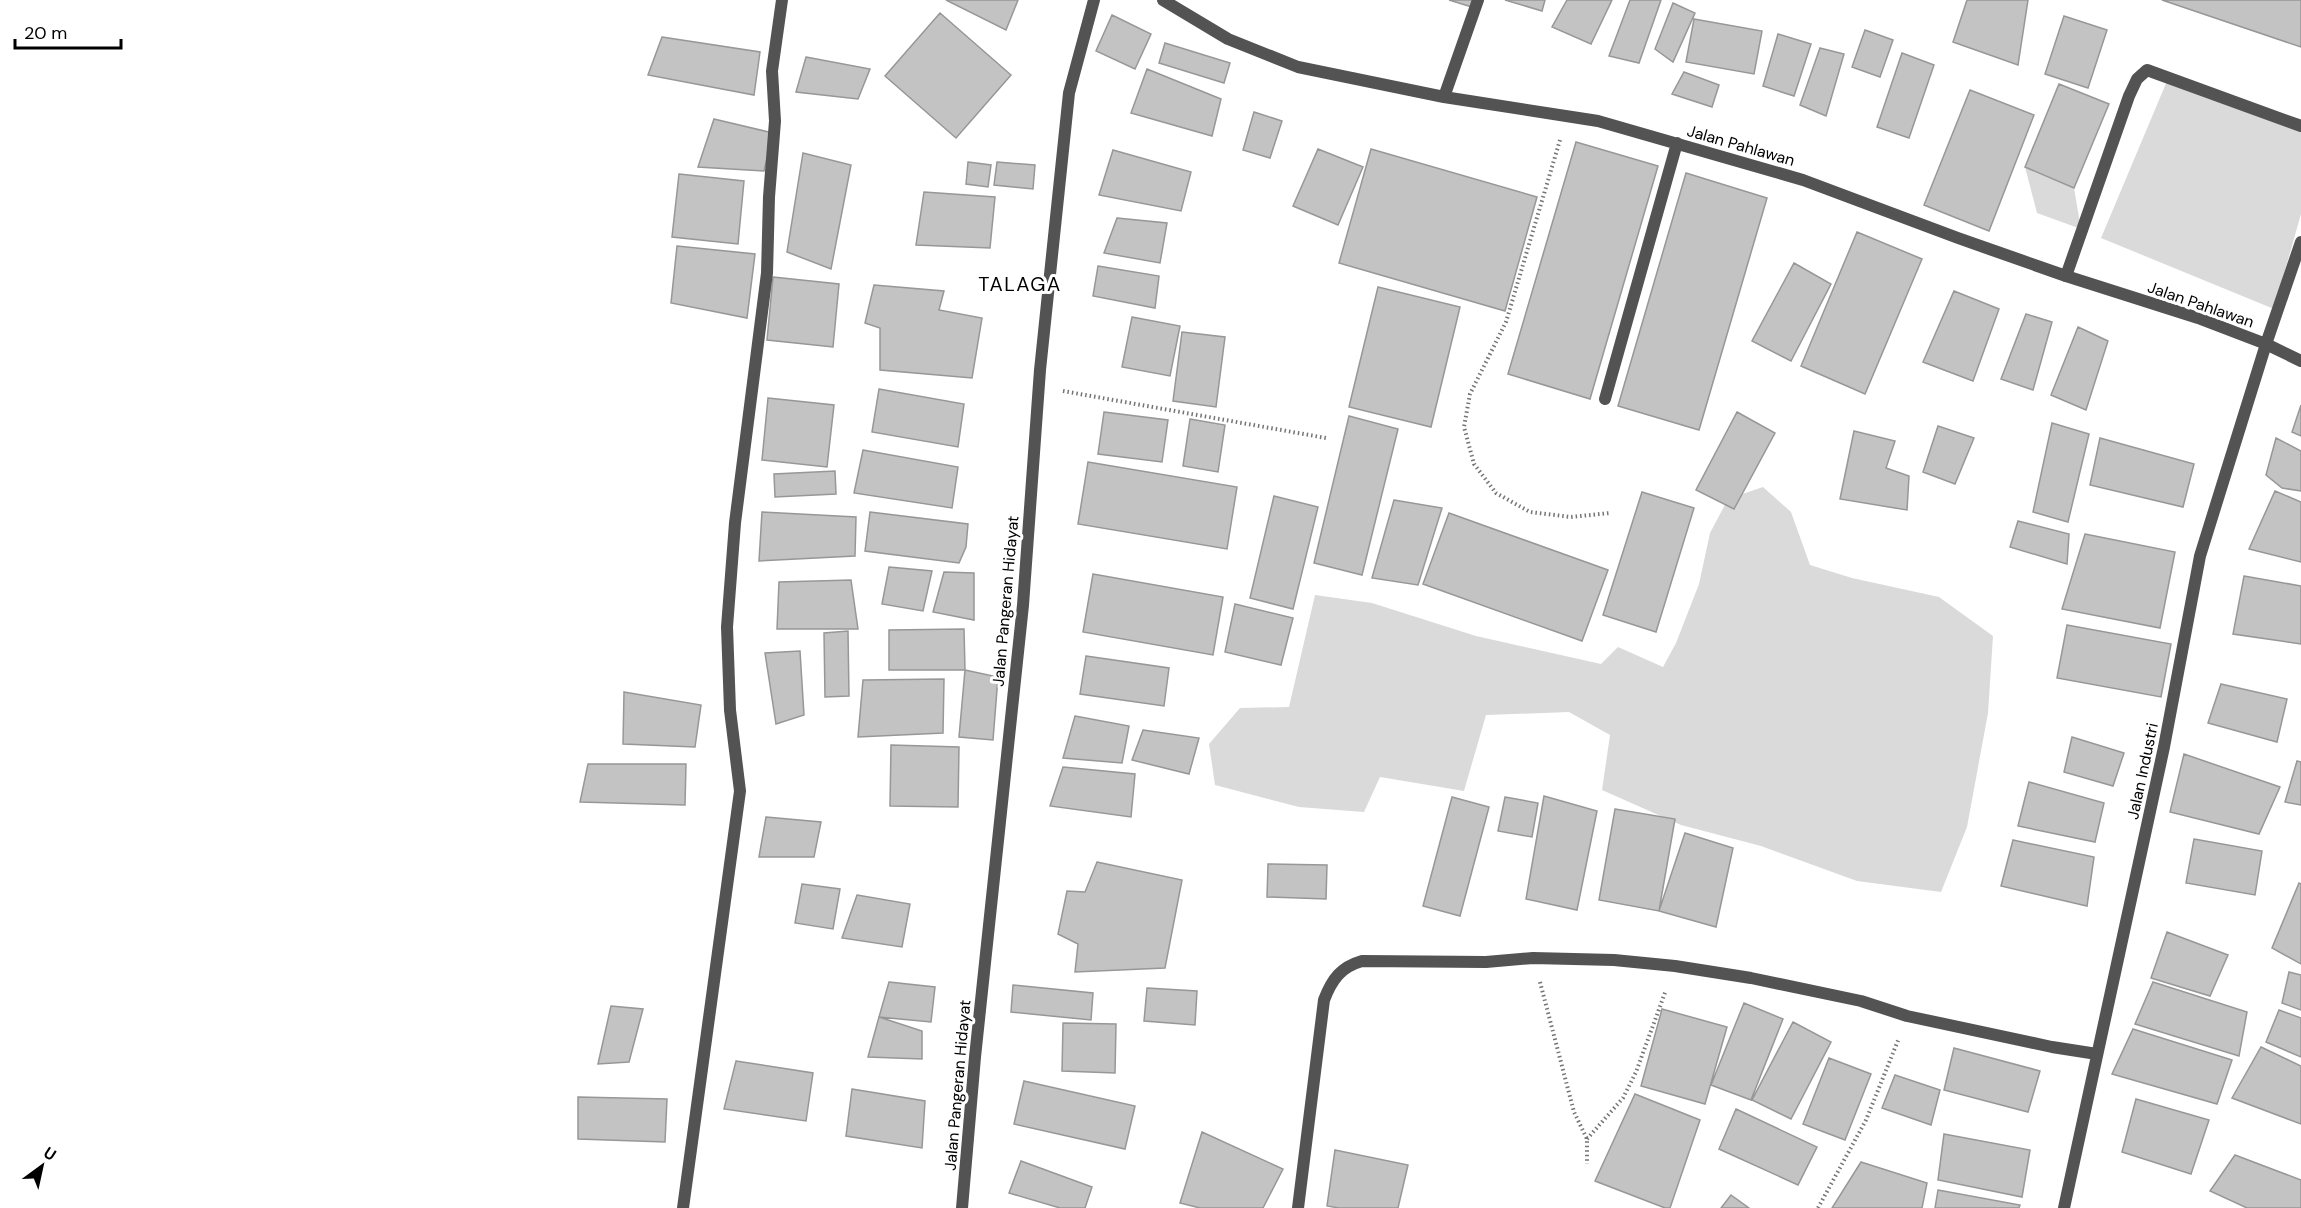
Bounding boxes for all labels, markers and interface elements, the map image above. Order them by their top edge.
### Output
scale bar [15,12,122,50]
text: 20 m [24,21,67,45]
street label: Jalan Pahlawan [1685,120,1797,171]
district label: TALAGA [978,271,1062,297]
street label: Jalan Pahlawan [2145,276,2257,332]
street label: Jalan Pangeran Hidayat [988,515,1023,687]
street label: Jalan Industri [2122,721,2163,821]
street label: Jalan Pangeran Hidayat [940,999,975,1171]
north arrow [12,1136,72,1196]
text: U [40,1142,60,1166]

